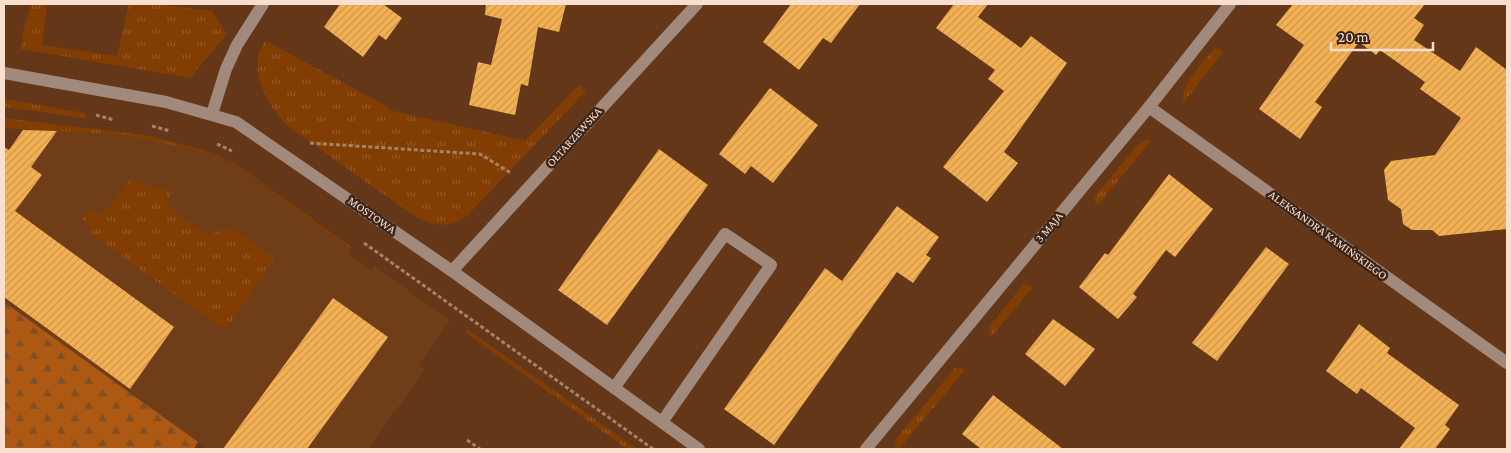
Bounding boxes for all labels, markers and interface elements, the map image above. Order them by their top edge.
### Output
scale bar [1331,20,1434,52]
text: 20 m [1338,29,1369,45]
street label: OŁTARZEWSKA [544,104,605,170]
street label: ALEKSANDRA KAMIŃSKIEGO [1266,187,1390,283]
street label: MOSTOWA [345,193,399,237]
street label: 3 MAJA [1032,209,1066,245]

